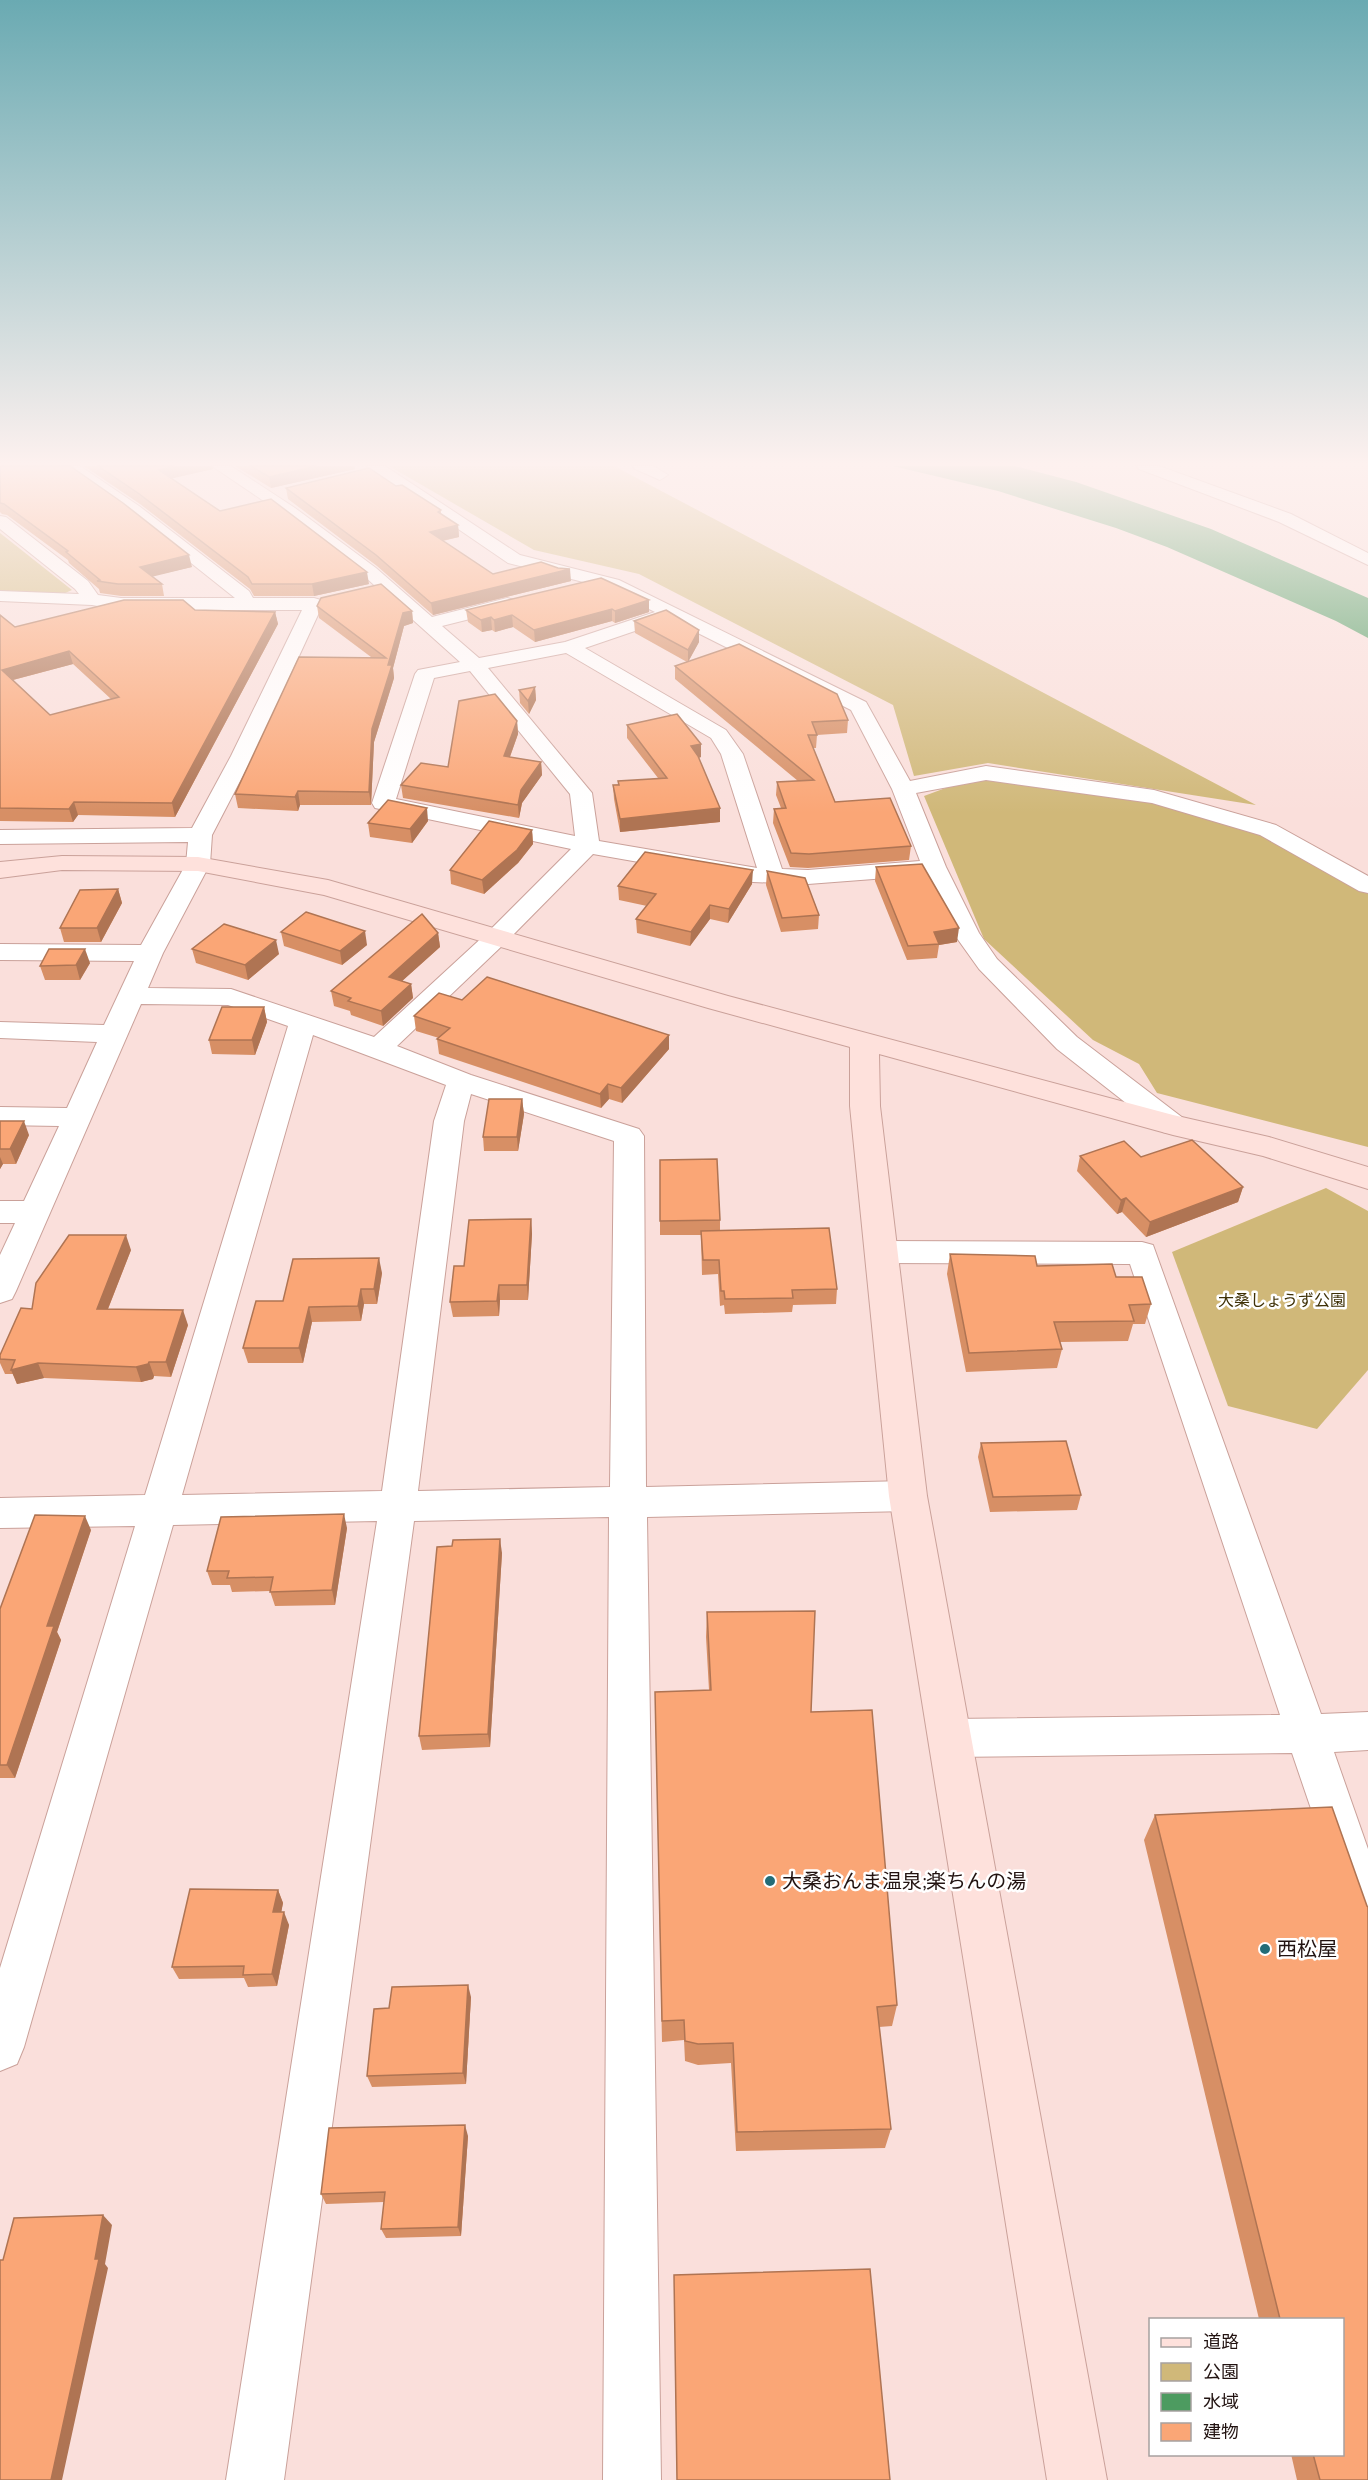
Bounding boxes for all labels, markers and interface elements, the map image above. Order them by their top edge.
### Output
park label: 大桑しょうず公園 [1218,1290,1346,1310]
place label: 大桑おんま温泉;楽ちんの湯 [782,1868,1026,1894]
marker: 大桑おんま温泉;楽ちんの湯 [763,1874,777,1888]
place label: 西松屋 [1277,1936,1337,1962]
marker: 西松屋 [1258,1942,1272,1956]
legend [1149,2318,1344,2456]
text: 道路 [1203,2330,1239,2353]
text: 公園 [1203,2360,1239,2383]
text: 水域 [1203,2390,1239,2413]
text: 建物 [1203,2420,1239,2443]

